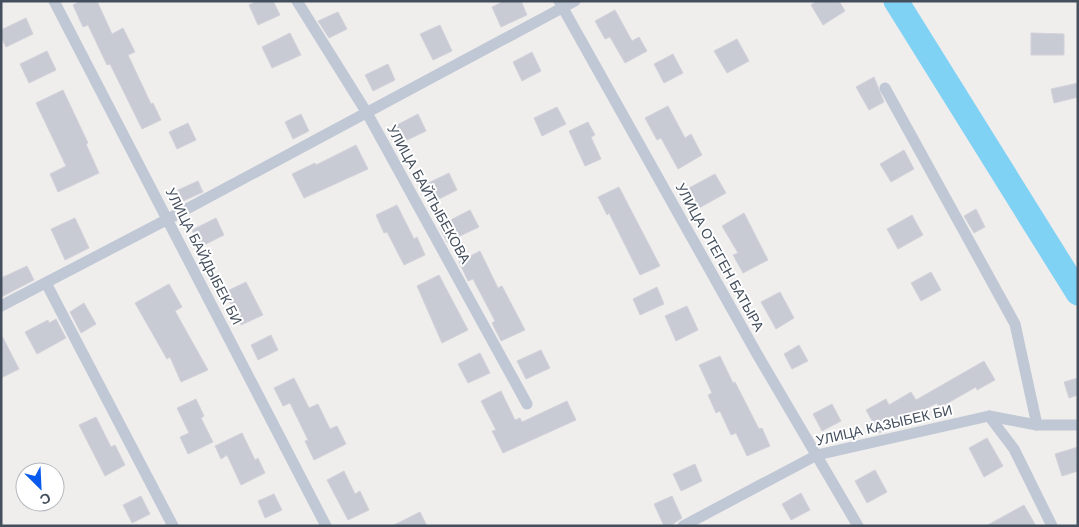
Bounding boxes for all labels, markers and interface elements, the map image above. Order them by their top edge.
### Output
street label: УЛИЦА БАЙТЫБЕКОВА [384,121,475,267]
street label: УЛИЦА ОТЕГЕН БАТЫРА [673,180,768,334]
street label: УЛИЦА БАЙДЫБЕК БИ [163,185,246,327]
street label: УЛИЦА КАЗЫБЕК БИ [814,402,954,448]
north arrow [15,462,65,512]
text: С [37,490,53,508]

